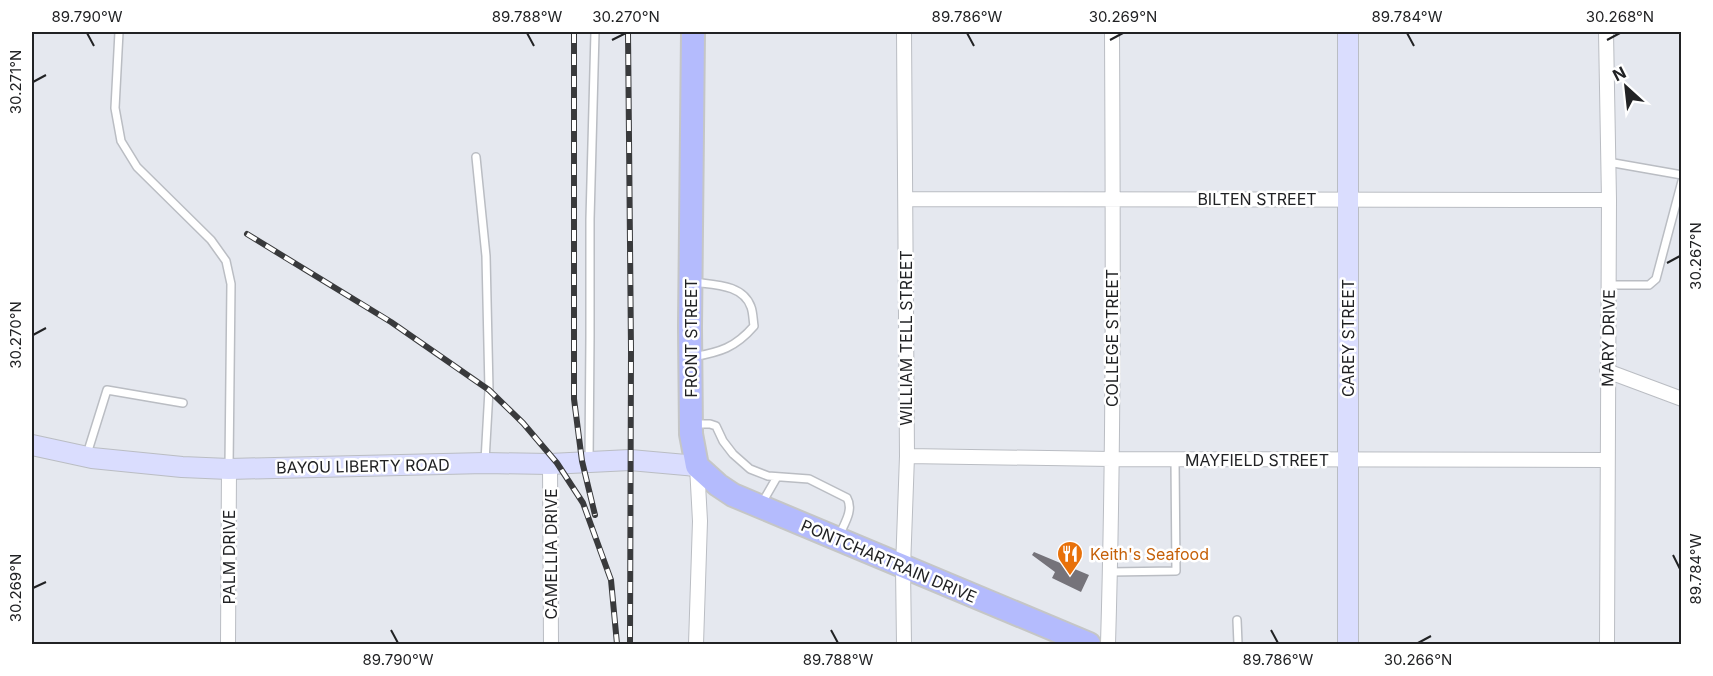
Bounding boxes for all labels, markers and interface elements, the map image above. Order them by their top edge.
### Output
text: 89.790°W [51,7,123,26]
text: 89.788°W [492,7,562,26]
text: 30.270°N [592,7,660,26]
text: 89.786°W [932,7,1003,26]
text: 30.269°N [1089,7,1157,26]
text: 89.784°W [1372,7,1443,26]
text: 30.268°N [1586,7,1654,26]
text: 30.271°N [6,50,25,114]
north arrow [1596,57,1656,117]
text: N [1609,62,1629,85]
street label: BILTEN STREET [1197,189,1317,209]
text: 30.267°N [1686,222,1705,290]
street label: WILLIAM TELL STREET [896,250,916,426]
street label: COLLEGE STREET [1102,269,1122,407]
street label: FRONT STREET [681,278,701,398]
street label: CAREY STREET [1338,279,1358,397]
street label: MARY DRIVE [1597,289,1619,387]
text: 30.270°N [6,301,25,369]
street label: MAYFIELD STREET [1185,450,1329,470]
street label: BAYOU LIBERTY ROAD [276,454,450,478]
street label: CAMELLIA DRIVE [541,488,561,620]
street label: PALM DRIVE [219,510,239,604]
street label: PONTCHARTRAIN DRIVE [798,515,980,607]
text: 89.784°W [1686,533,1705,604]
restaurant icon: Keith's Seafood [1055,539,1085,577]
place label: Keith's Seafood [1090,544,1209,564]
text: 30.269°N [6,554,25,622]
text: 89.790°W [362,650,434,669]
text: 89.788°W [803,650,873,669]
text: 89.786°W [1243,650,1314,669]
text: 30.266°N [1384,650,1452,669]

